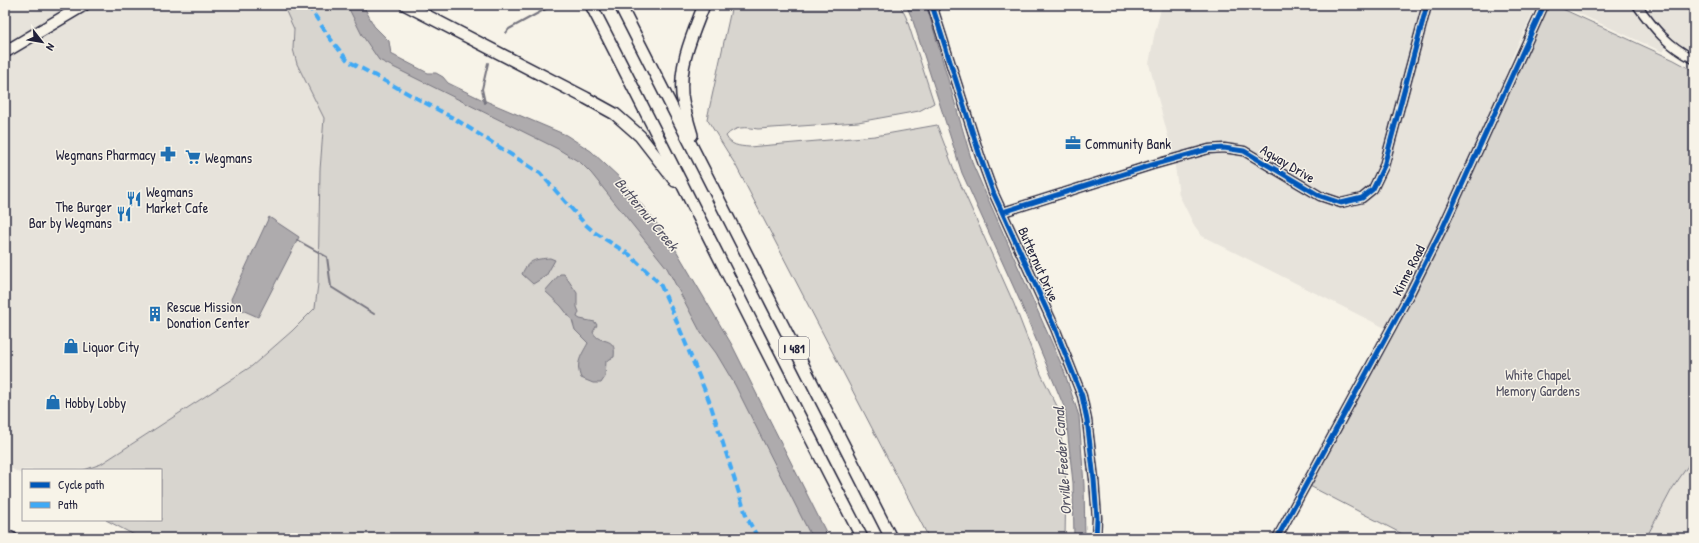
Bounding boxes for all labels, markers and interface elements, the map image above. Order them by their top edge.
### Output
north arrow [22,22,62,62]
text: N [43,41,58,53]
office icon: Community Bank [1064,134,1082,152]
place label: Community Bank [1085,134,1171,154]
street label: Agway Drive [1257,139,1319,188]
place label: Wegmans Pharmacy [56,145,156,165]
pharmacy icon: Wegmans Pharmacy [159,145,177,163]
supermarket icon: Wegmans [184,148,202,166]
place label: Wegmans [205,148,252,168]
water label: Butternut Creek [610,173,685,256]
place label: Wegmans Market Cafe [146,182,209,217]
restaurant icon: Wegmans Market Cafe [125,190,143,208]
place label: The Burger Bar by Wegmans [29,197,113,233]
restaurant icon: The Burger Bar by Wegmans [115,205,133,223]
street label: Butternut Drive [1014,224,1064,305]
street label: Kinne Road [1387,241,1429,299]
place label: Rescue Mission Donation Center [167,297,250,332]
building icon: Rescue Mission Donation Center [146,305,164,323]
shop icon: Liquor City [62,337,80,355]
place label: Liquor City [83,337,139,357]
road number: I 481 [779,337,809,359]
park label: White Chapel Memory Gardens [1496,365,1580,401]
shop icon: Hobby Lobby [44,393,62,411]
place label: Hobby Lobby [65,393,126,413]
water label: Orville Feeder Canal [1048,405,1076,516]
legend [22,469,162,521]
text: Cycle path [58,476,104,493]
text: Path [58,496,78,513]

